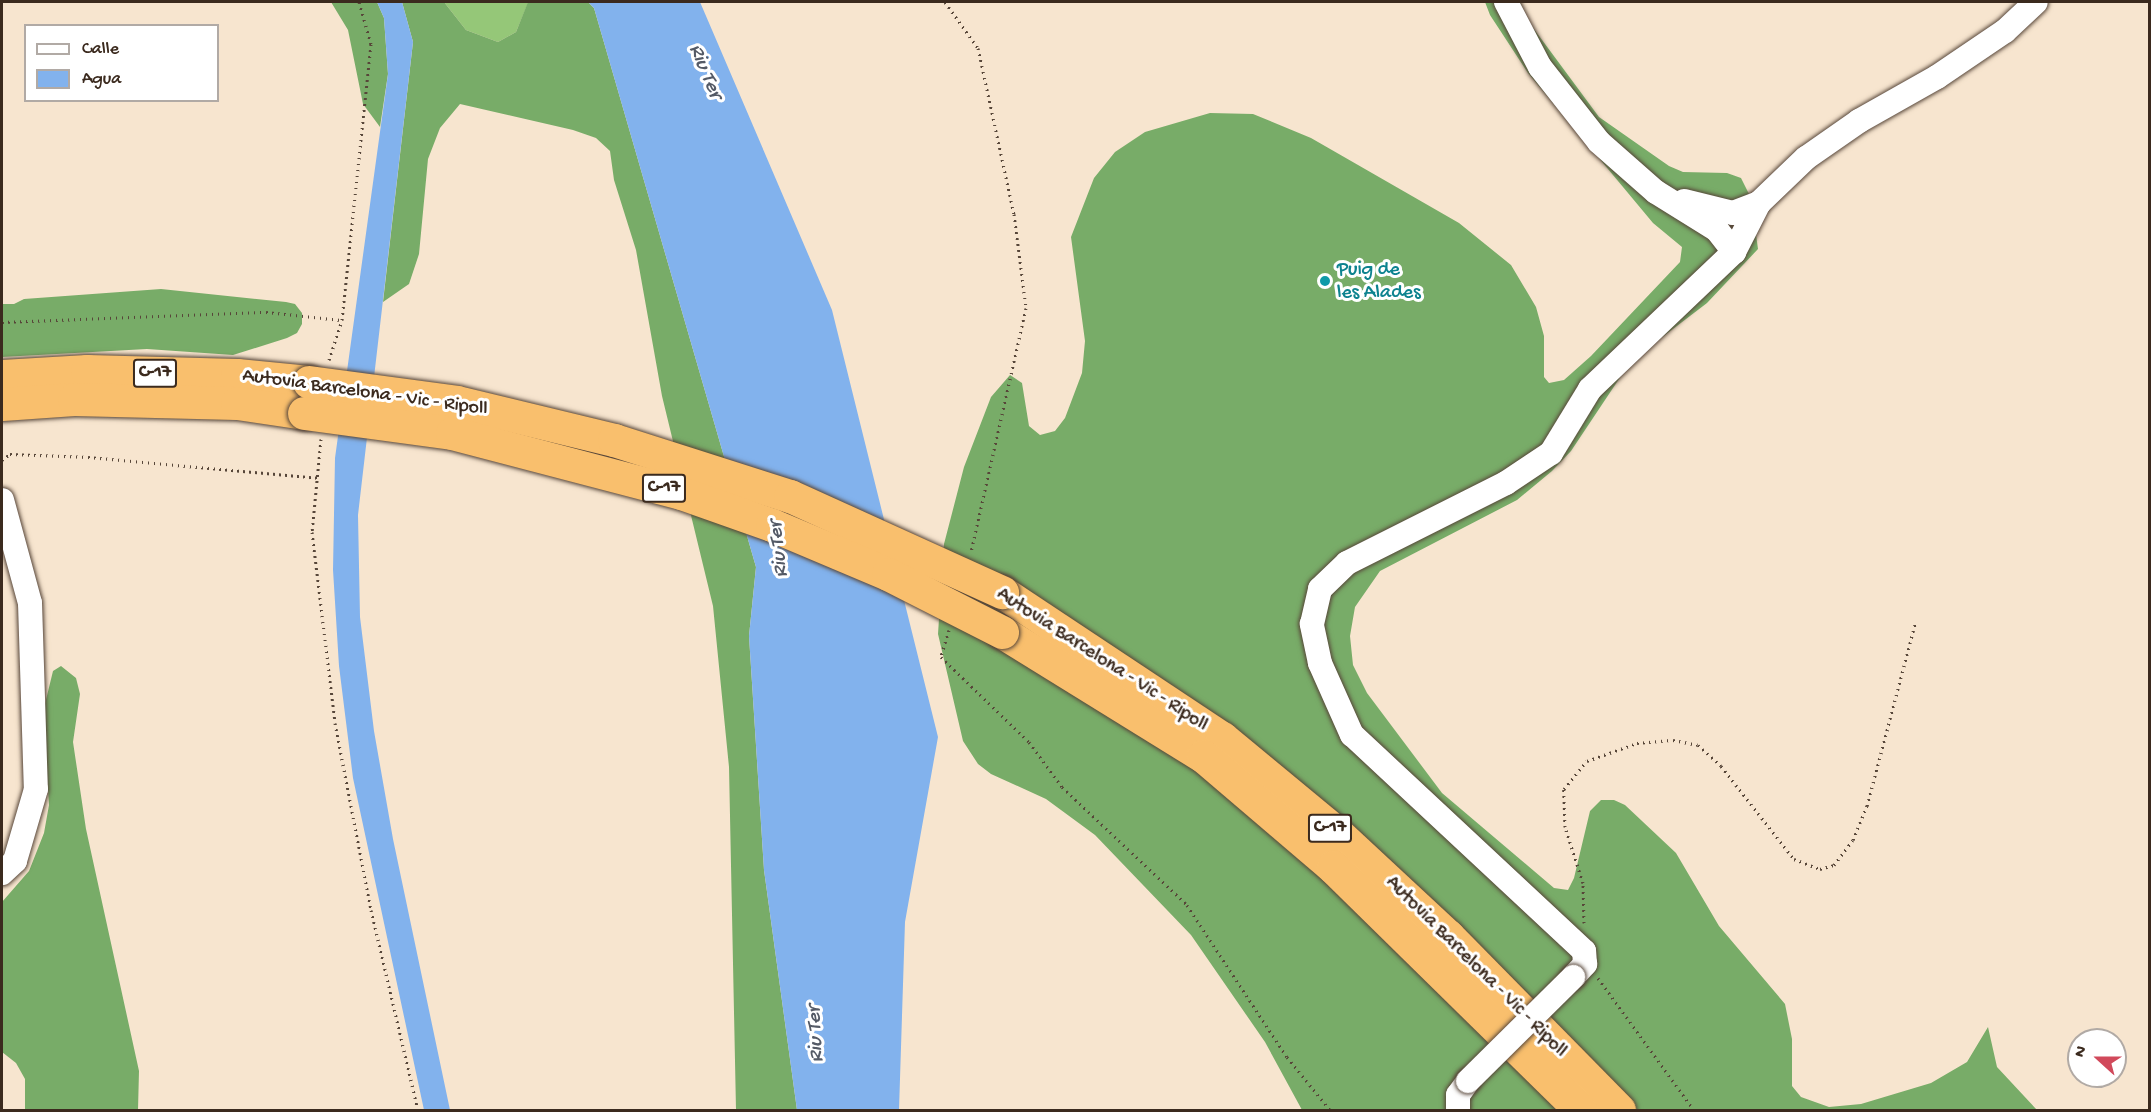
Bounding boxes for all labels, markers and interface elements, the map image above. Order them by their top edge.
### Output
legend [24,24,219,102]
text: Calle [82,39,119,60]
water label: Riu Ter [681,41,727,103]
text: Agua [82,69,121,90]
place label: Puig de les Alades [1337,258,1421,305]
marker: Puig de les Alades [1318,274,1332,288]
road number: C-17 [132,358,178,388]
street label: Autovia Barcelona - Vic - Ripoll [241,364,489,422]
road number: C-17 [642,473,686,503]
water label: Riu Ter [765,519,795,579]
street label: Autovia Barcelona - Vic - Ripoll [992,583,1212,737]
road number: C-17 [1308,813,1352,843]
street label: Autovia Barcelona - Vic - Ripoll [1380,871,1572,1063]
water label: Riu Ter [803,1005,831,1063]
north arrow [2067,1028,2127,1088]
text: N [2071,1044,2092,1060]

